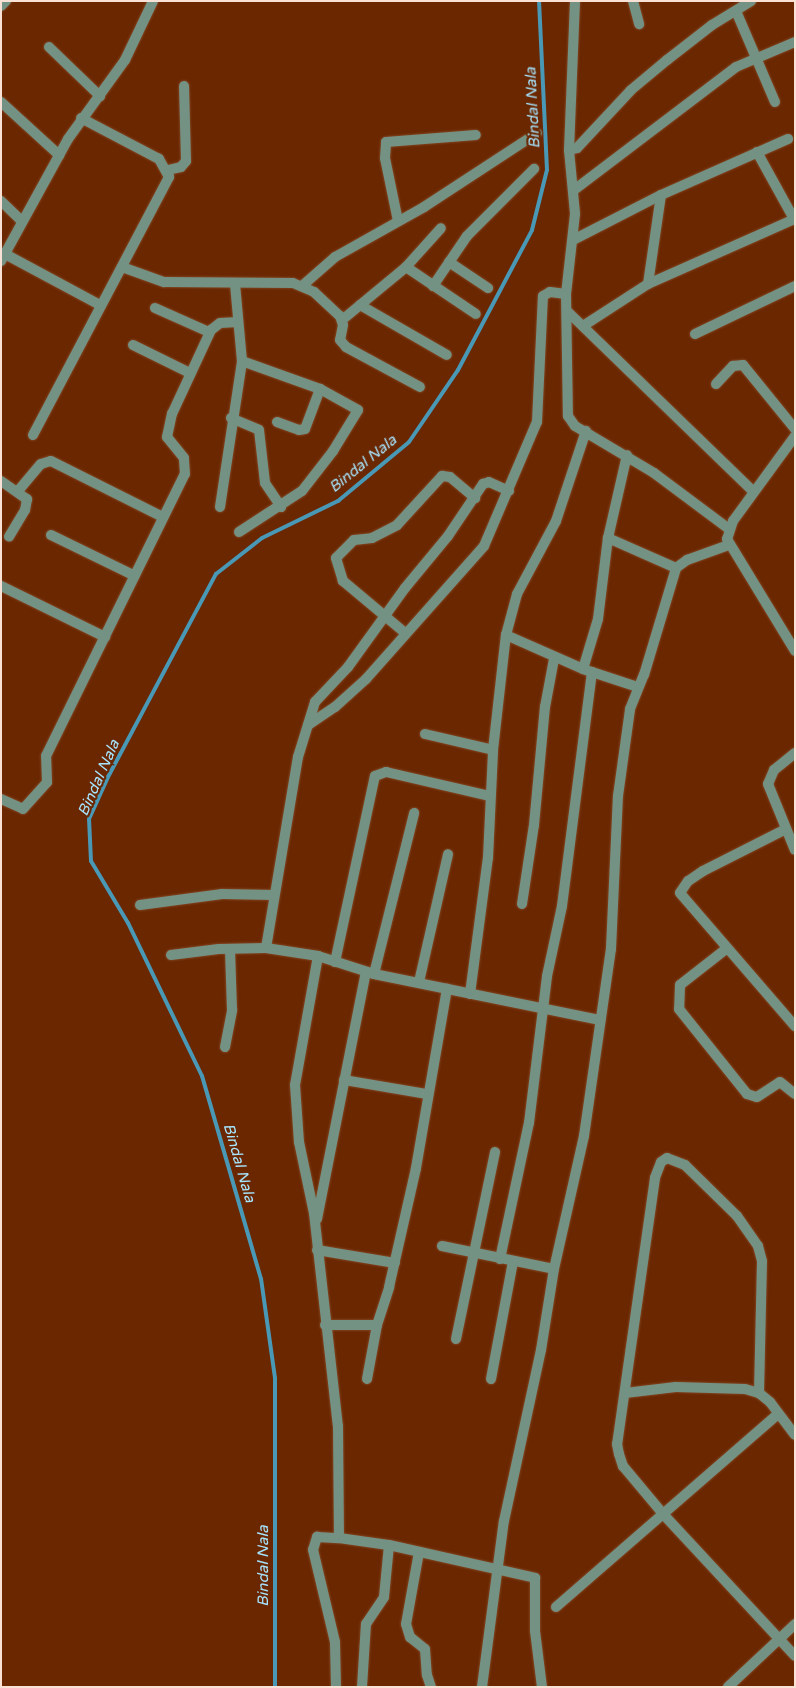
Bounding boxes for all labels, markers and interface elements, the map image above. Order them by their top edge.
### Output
water label: Bindal Nala [522,67,544,149]
water label: Bindal Nala [326,431,400,497]
water label: Bindal Nala [74,737,124,819]
water label: Bindal Nala [219,1121,259,1205]
water label: Bindal Nala [255,1525,273,1607]

